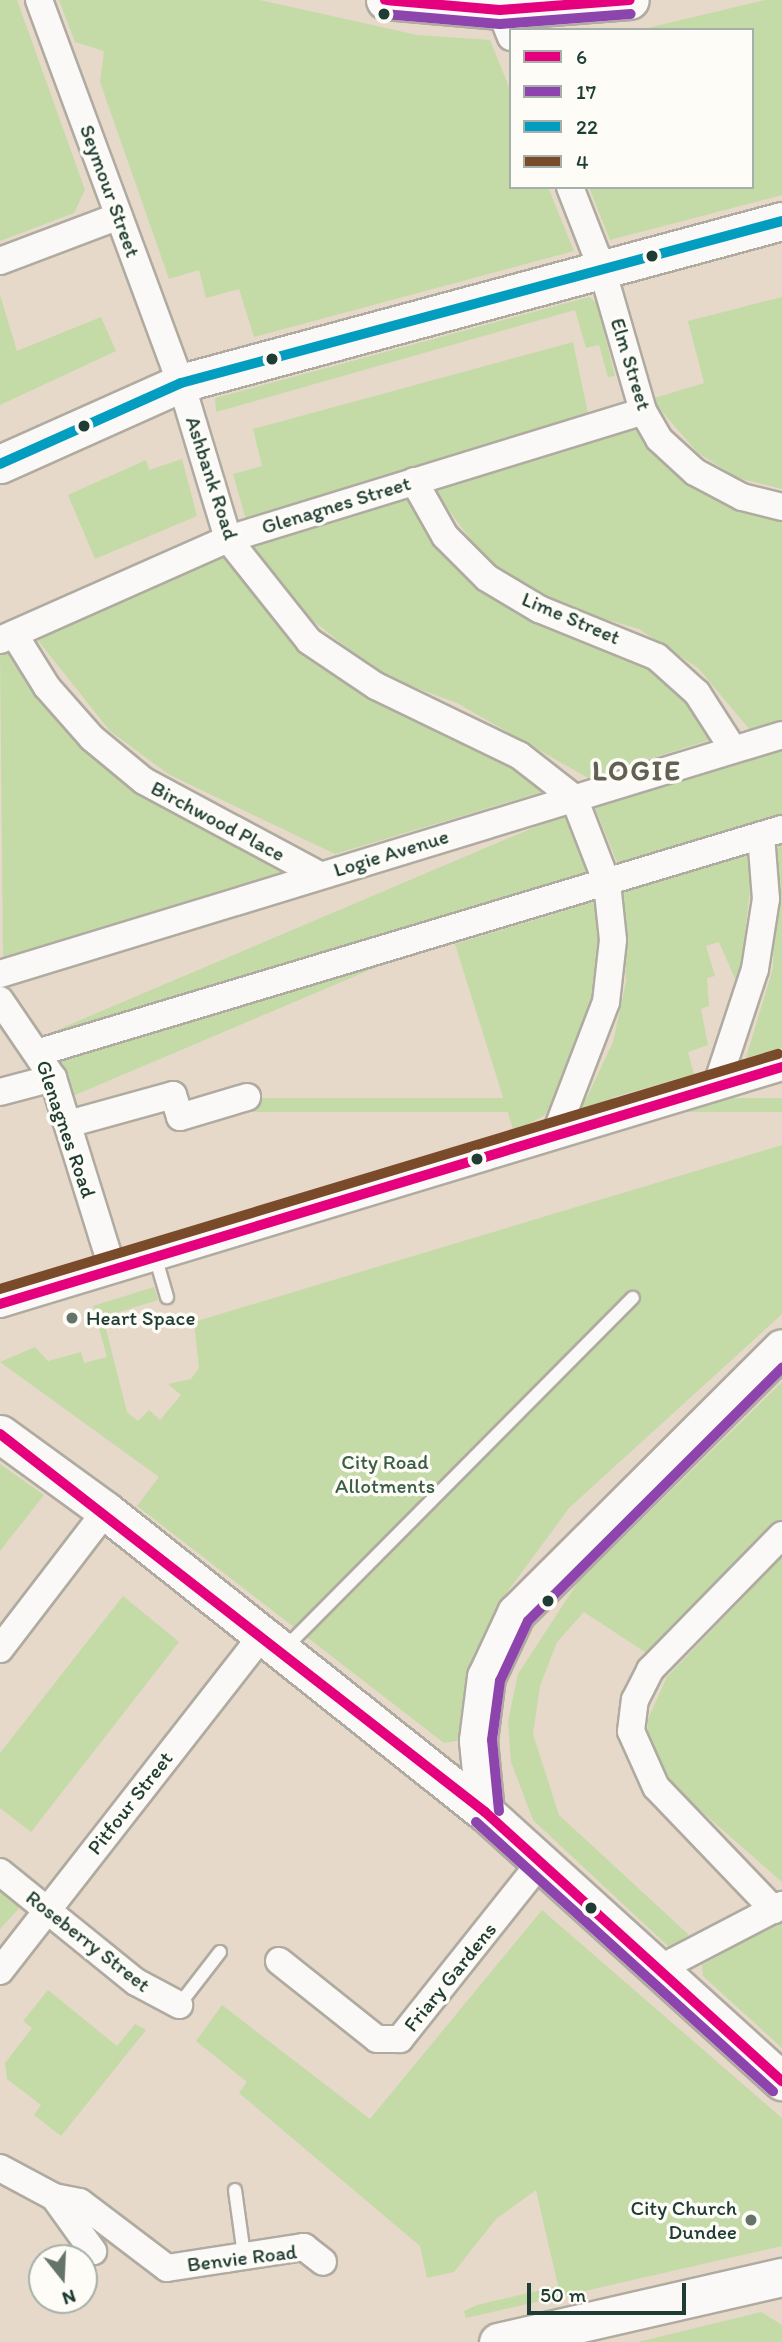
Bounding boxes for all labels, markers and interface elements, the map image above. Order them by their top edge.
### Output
unlabelled marker [377,7,391,21]
legend [509,28,754,189]
text: 6 [576,44,587,69]
text: 17 [576,79,596,104]
text: 22 [576,114,598,139]
street label: Seymour Street [74,121,146,261]
text: 4 [576,149,589,174]
unlabelled marker [645,249,659,263]
street label: Elm Street [605,315,657,413]
unlabelled marker [265,352,279,366]
street label: Ashbank Road [180,413,244,543]
unlabelled marker [77,419,91,433]
street label: Glenagnes Street [259,470,413,540]
street label: Lime Street [518,586,624,650]
district label: LOGIE [595,753,679,787]
street label: Birchwood Place [147,775,289,867]
street label: Logie Avenue [331,824,451,882]
street label: Glenagnes Road [31,1057,101,1201]
unlabelled marker [470,1152,484,1166]
place label: Heart Space [86,1305,195,1331]
marker: Heart Space [64,1310,80,1326]
park label: City Road Allotments [335,1449,435,1499]
unlabelled marker [541,1594,555,1608]
street label: Pitfour Street [82,1746,178,1860]
street label: Roseberry Street [21,1885,155,1997]
unlabelled marker [584,1901,598,1915]
street label: Friary Gardens [398,1917,502,2037]
place label: City Church Dundee [630,2195,737,2245]
marker: City Church Dundee [743,2212,759,2228]
street label: Benvie Road [186,2239,298,2277]
north arrow [28,2244,98,2314]
scale bar [530,2268,689,2312]
text: 50 m [540,2282,586,2307]
text: N [59,2285,79,2310]

